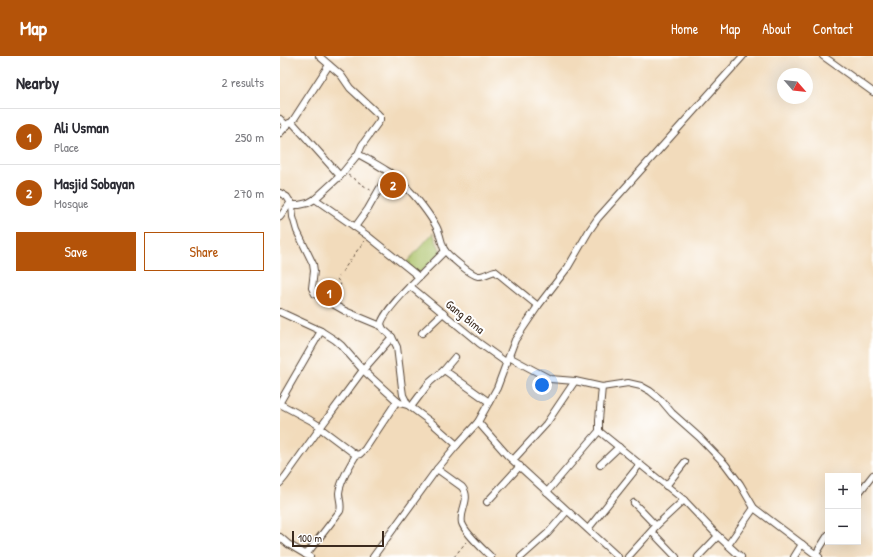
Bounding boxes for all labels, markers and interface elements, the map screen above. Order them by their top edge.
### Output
text: Map [20,15,47,41]
text: Home [671,19,698,38]
text: Map [720,19,740,38]
text: About [762,19,791,38]
text: Contact [813,19,853,38]
north arrow [777,68,813,104]
text: Nearby [16,71,59,94]
text: 2 results [222,73,264,91]
text: Ali Usman [54,117,109,138]
text: 1 [27,128,31,146]
text: 250 m [235,128,264,146]
text: Place [54,138,79,156]
pin: 2 [380,170,406,200]
text: Masjid Sobayan [54,173,135,194]
text: 2 [26,184,32,202]
text: 270 m [234,184,264,202]
text: Mosque [54,194,88,212]
button: Save [16,232,136,271]
button: Share [144,232,264,271]
pin: 1 [316,278,342,308]
street label: Gang Bima [442,296,489,338]
your location [532,375,552,395]
map controls [825,473,861,545]
button: + [825,473,861,509]
button: − [825,509,861,545]
scale bar [292,529,384,548]
text: 100 m [298,531,322,545]

